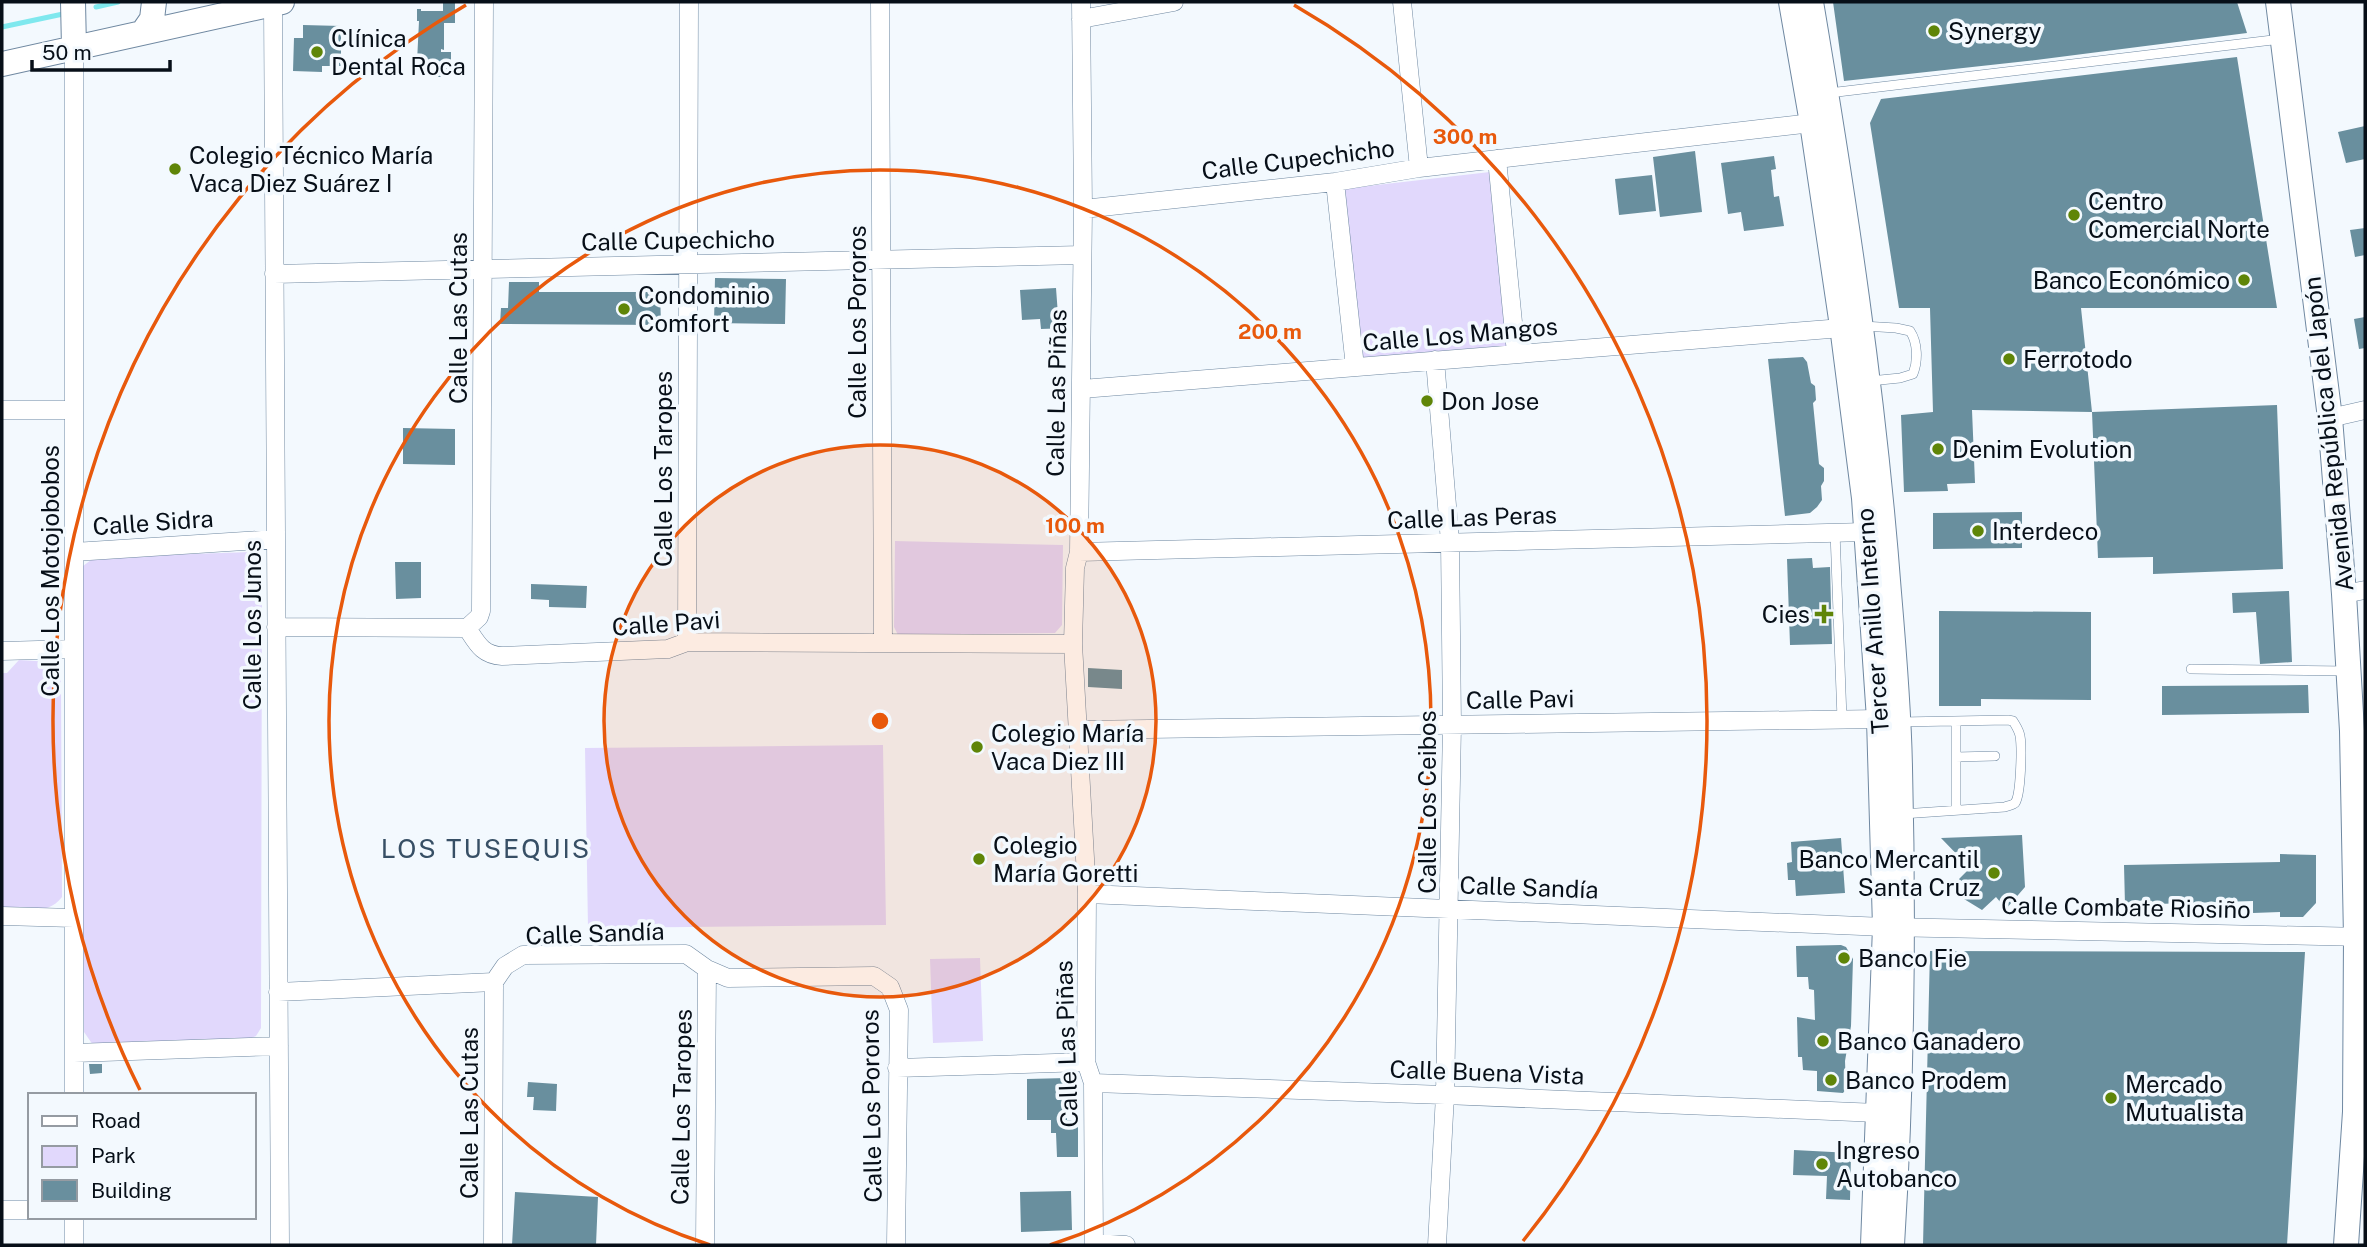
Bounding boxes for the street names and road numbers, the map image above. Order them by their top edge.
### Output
street label: Calle Cupechicho [1200,133,1396,185]
street label: Calle Cupechicho [581,224,775,256]
street label: Calle Los Pororos [843,225,871,419]
street label: Calle Las Cutas [444,232,472,404]
street label: Avenida República del Japón [2298,275,2358,593]
street label: Calle Las Piñas [1041,309,1071,477]
street label: Calle Los Mangos [1361,312,1559,356]
street label: Calle Los Taropes [649,371,677,567]
street label: Calle Los Motojobobos [36,445,64,697]
street label: Calle Las Peras [1387,500,1557,534]
street label: Calle Sidra [92,504,214,540]
street label: Tercer Anillo Interno [1850,507,1894,735]
street label: Calle Los Junos [238,540,266,710]
street label: Calle Pavi [611,605,721,641]
street label: Calle Pavi [1466,684,1574,714]
street label: Calle Los Ceibos [1413,710,1441,894]
street label: Calle Sandía [1459,871,1599,903]
street label: Calle Combate Riosiño [2001,891,2251,923]
street label: Calle Sandía [525,917,665,949]
street label: Calle Las Piñas [1049,960,1083,1128]
street label: Calle Los Taropes [665,1009,697,1205]
street label: Calle Los Pororos [855,1009,887,1203]
street label: Calle Las Cutas [455,1027,483,1199]
street label: Calle Buena Vista [1389,1055,1585,1089]

